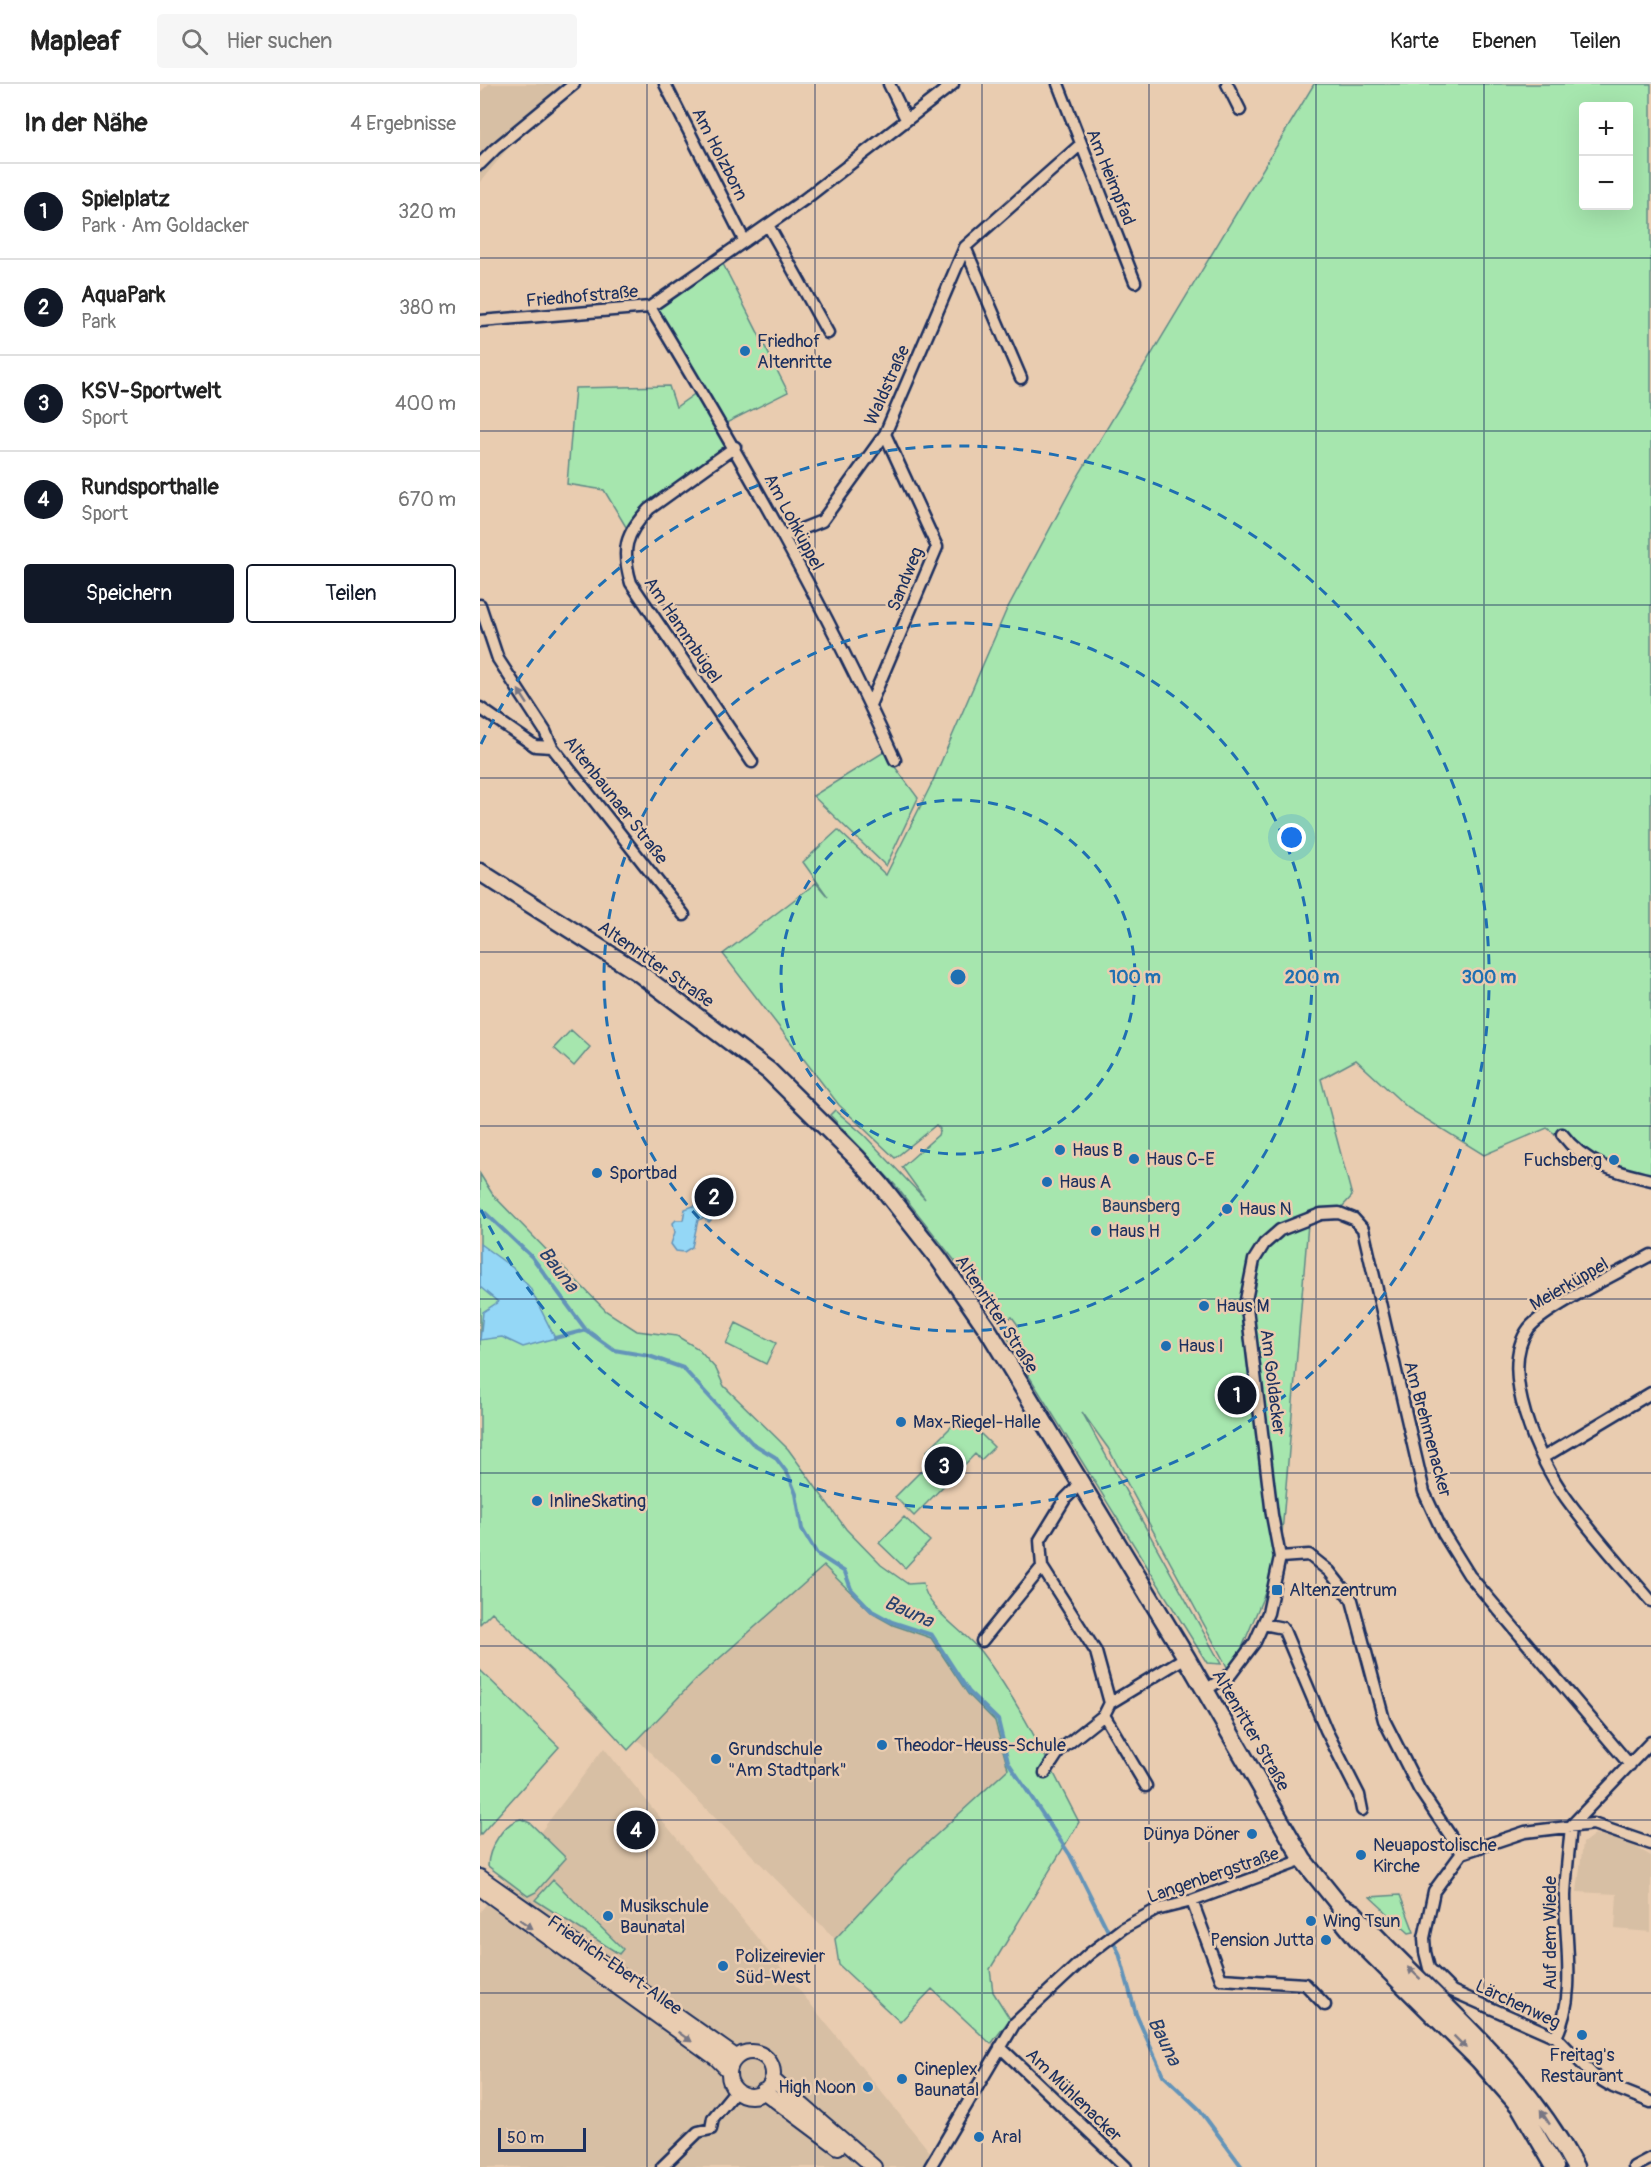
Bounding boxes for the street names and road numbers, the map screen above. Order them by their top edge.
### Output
street label: Am Holzborn [686,104,753,204]
street label: Am Heimpfad [1081,126,1140,229]
street label: Friedhofstraße [525,280,639,313]
street label: Waldstraße [860,341,915,429]
street label: Am Lohküppel [758,470,829,575]
street label: Sandweg [882,544,929,615]
street label: Am Hammbügel [639,573,727,688]
street label: Altenbaunaer Straße [558,731,673,869]
street label: Altenritter Straße [593,916,718,1013]
street label: Altenritter Straße [950,1251,1043,1378]
street label: Meierküppel [1526,1253,1613,1316]
street label: Am Goldacker [1255,1328,1290,1437]
street label: Am Brehmenacker [1398,1359,1457,1500]
street label: Altenritter Straße [1206,1665,1295,1795]
street label: Langenbergstraße [1144,1842,1282,1909]
street label: Auf dem Wiede [1539,1876,1562,1990]
street label: Friedrich-Ebert-Allee [543,1910,687,2021]
street label: Lärchenweg [1471,1975,1564,2034]
street label: Am Mühlenacker [1021,2044,1127,2148]

